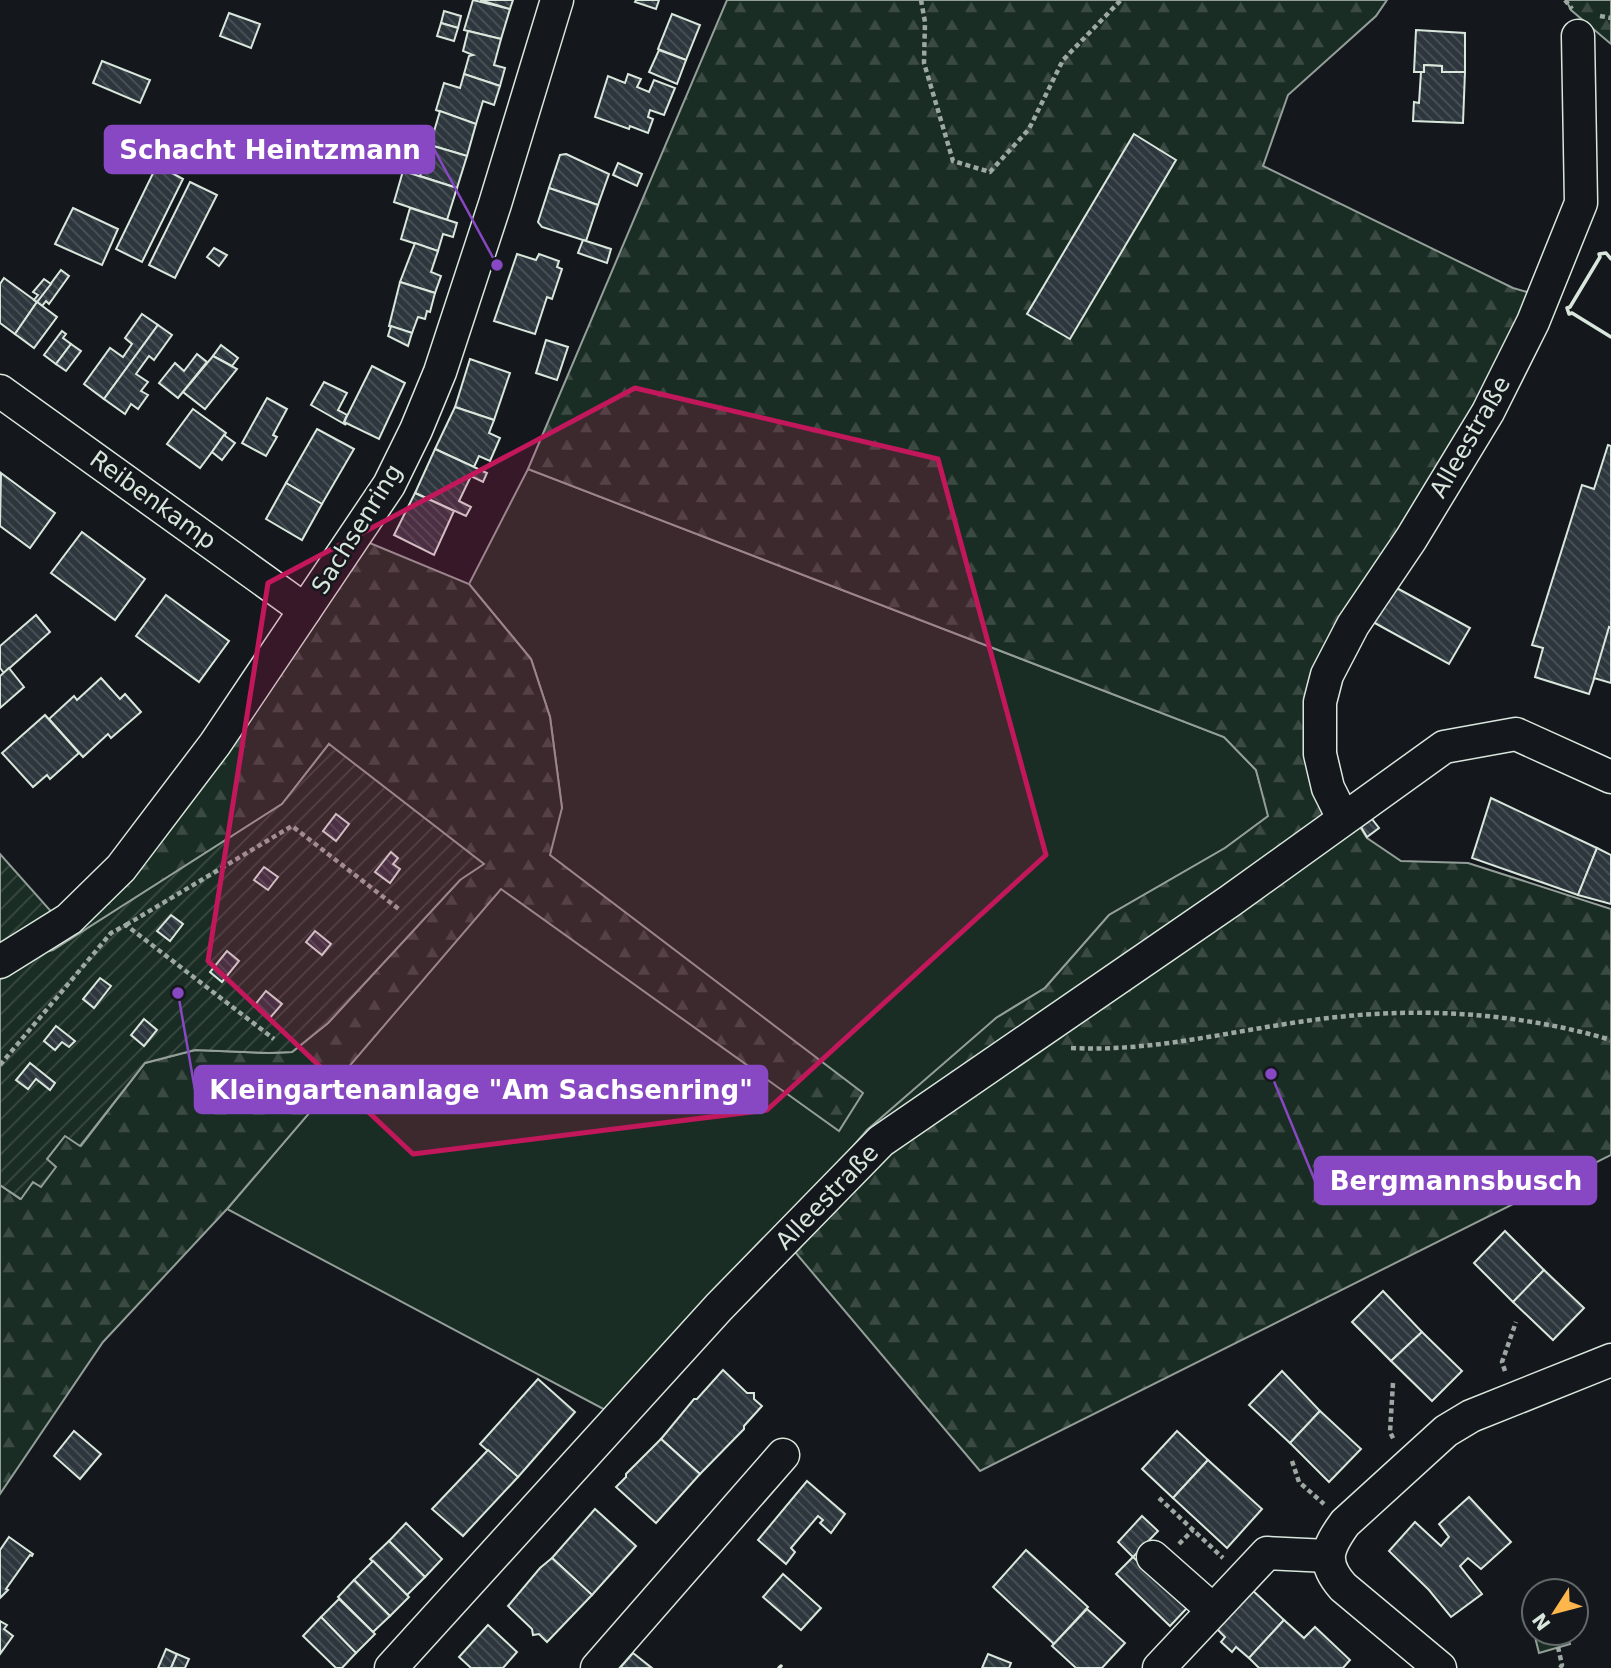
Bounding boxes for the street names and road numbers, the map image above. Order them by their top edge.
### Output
street label: Alleestraße [1424,371,1516,503]
street label: Reibenkamp [84,445,222,555]
street label: Sachsenring [306,459,408,599]
street label: Alleestraße [770,1138,884,1256]

